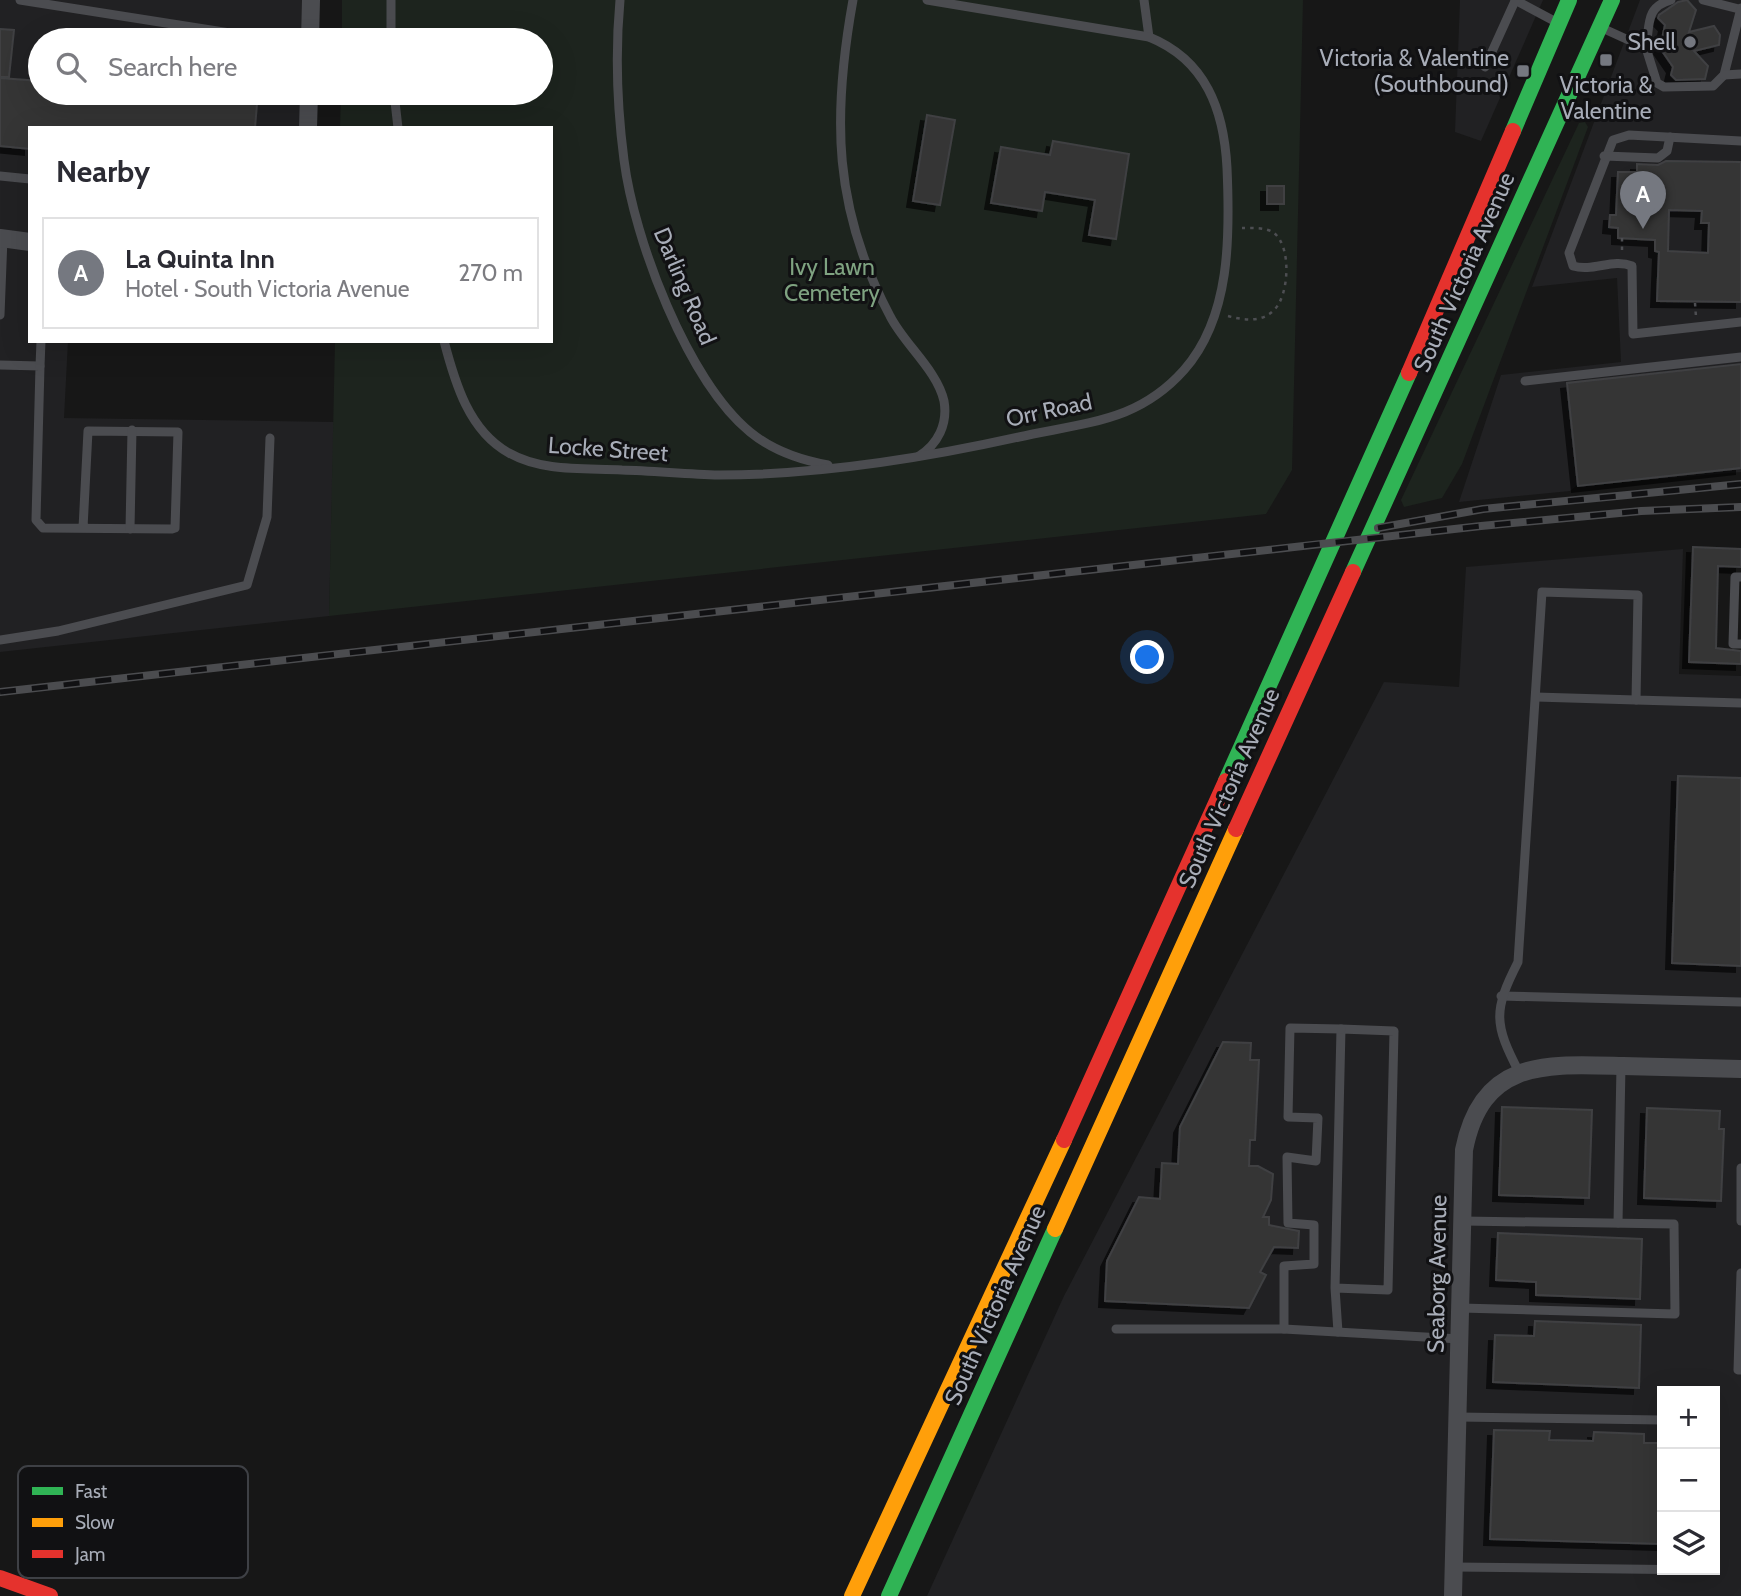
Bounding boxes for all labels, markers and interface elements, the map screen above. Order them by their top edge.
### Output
search box [28,28,553,105]
place label: Shell [1628,28,1677,56]
marker: Shell [1682,34,1698,50]
place label: Victoria & Valentine (Southbound) [1320,44,1509,98]
icon: search [52,48,90,86]
text: Search here [108,51,237,83]
marker: Victoria & Valentine [1598,52,1614,68]
marker: Victoria & Valentine (Southbound) [1515,63,1531,79]
place label: Victoria & Valentine [1559,71,1653,125]
text: Nearby [56,153,150,190]
street label: South Victoria Avenue [1407,168,1521,376]
pin: A [1620,171,1666,229]
street label: Darling Road [648,223,722,349]
text: La Quinta Inn [125,243,275,275]
park label: Ivy Lawn Cemetery [784,253,880,307]
text: A [74,259,88,287]
text: 270 m [458,259,523,287]
text: Hotel · South Victoria Avenue [125,275,410,303]
street label: Orr Road [1003,387,1095,433]
street label: Locke Street [547,431,669,467]
your location [1130,640,1164,674]
street label: South Victoria Avenue [1172,684,1286,892]
street label: Seaborg Avenue [1422,1194,1452,1353]
street label: South Victoria Avenue [938,1201,1052,1409]
map controls [1657,1386,1720,1575]
button: + [1657,1386,1720,1449]
button: − [1657,1449,1720,1512]
legend [18,1466,248,1578]
text: Fast [75,1480,108,1503]
text: Slow [75,1511,115,1534]
button: layers [1657,1512,1720,1575]
text: Jam [74,1543,105,1566]

